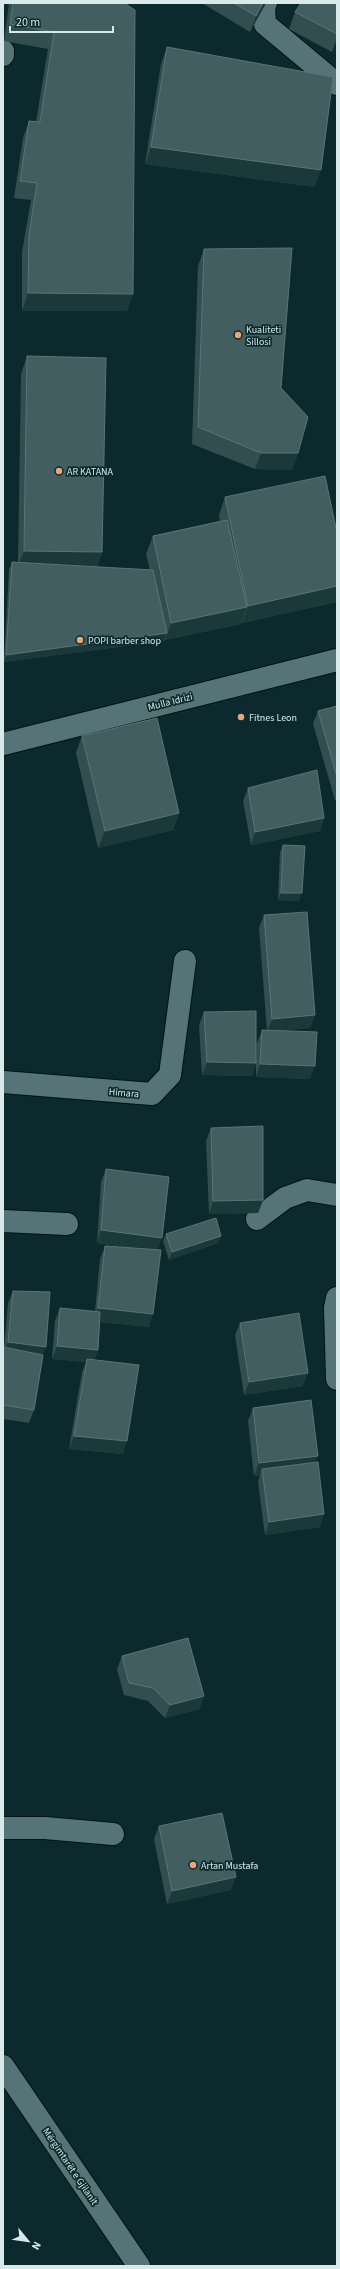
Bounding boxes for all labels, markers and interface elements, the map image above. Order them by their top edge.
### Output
scale bar [10,8,113,34]
text: 20 m [16,14,40,31]
place label: Kualiteti Sillosi [246,323,281,349]
marker: Kualiteti Sillosi [233,330,243,340]
place label: AR KATANA [67,465,114,479]
marker: AR KATANA [54,466,64,476]
place label: POPI barber shop [88,634,162,648]
marker: POPI barber shop [75,635,85,645]
street label: Mulla Idrizi [146,690,194,714]
place label: Fitnes Leon [249,711,297,725]
marker: Fitnes Leon [236,712,246,722]
street label: Himara [108,1085,140,1101]
place label: Artan Mustafa [201,1859,258,1873]
marker: Artan Mustafa [188,1860,198,1870]
street label: Mërgimtarët e Gjilanit [39,2125,102,2208]
north arrow [8,2221,48,2261]
text: N [28,2239,45,2252]

